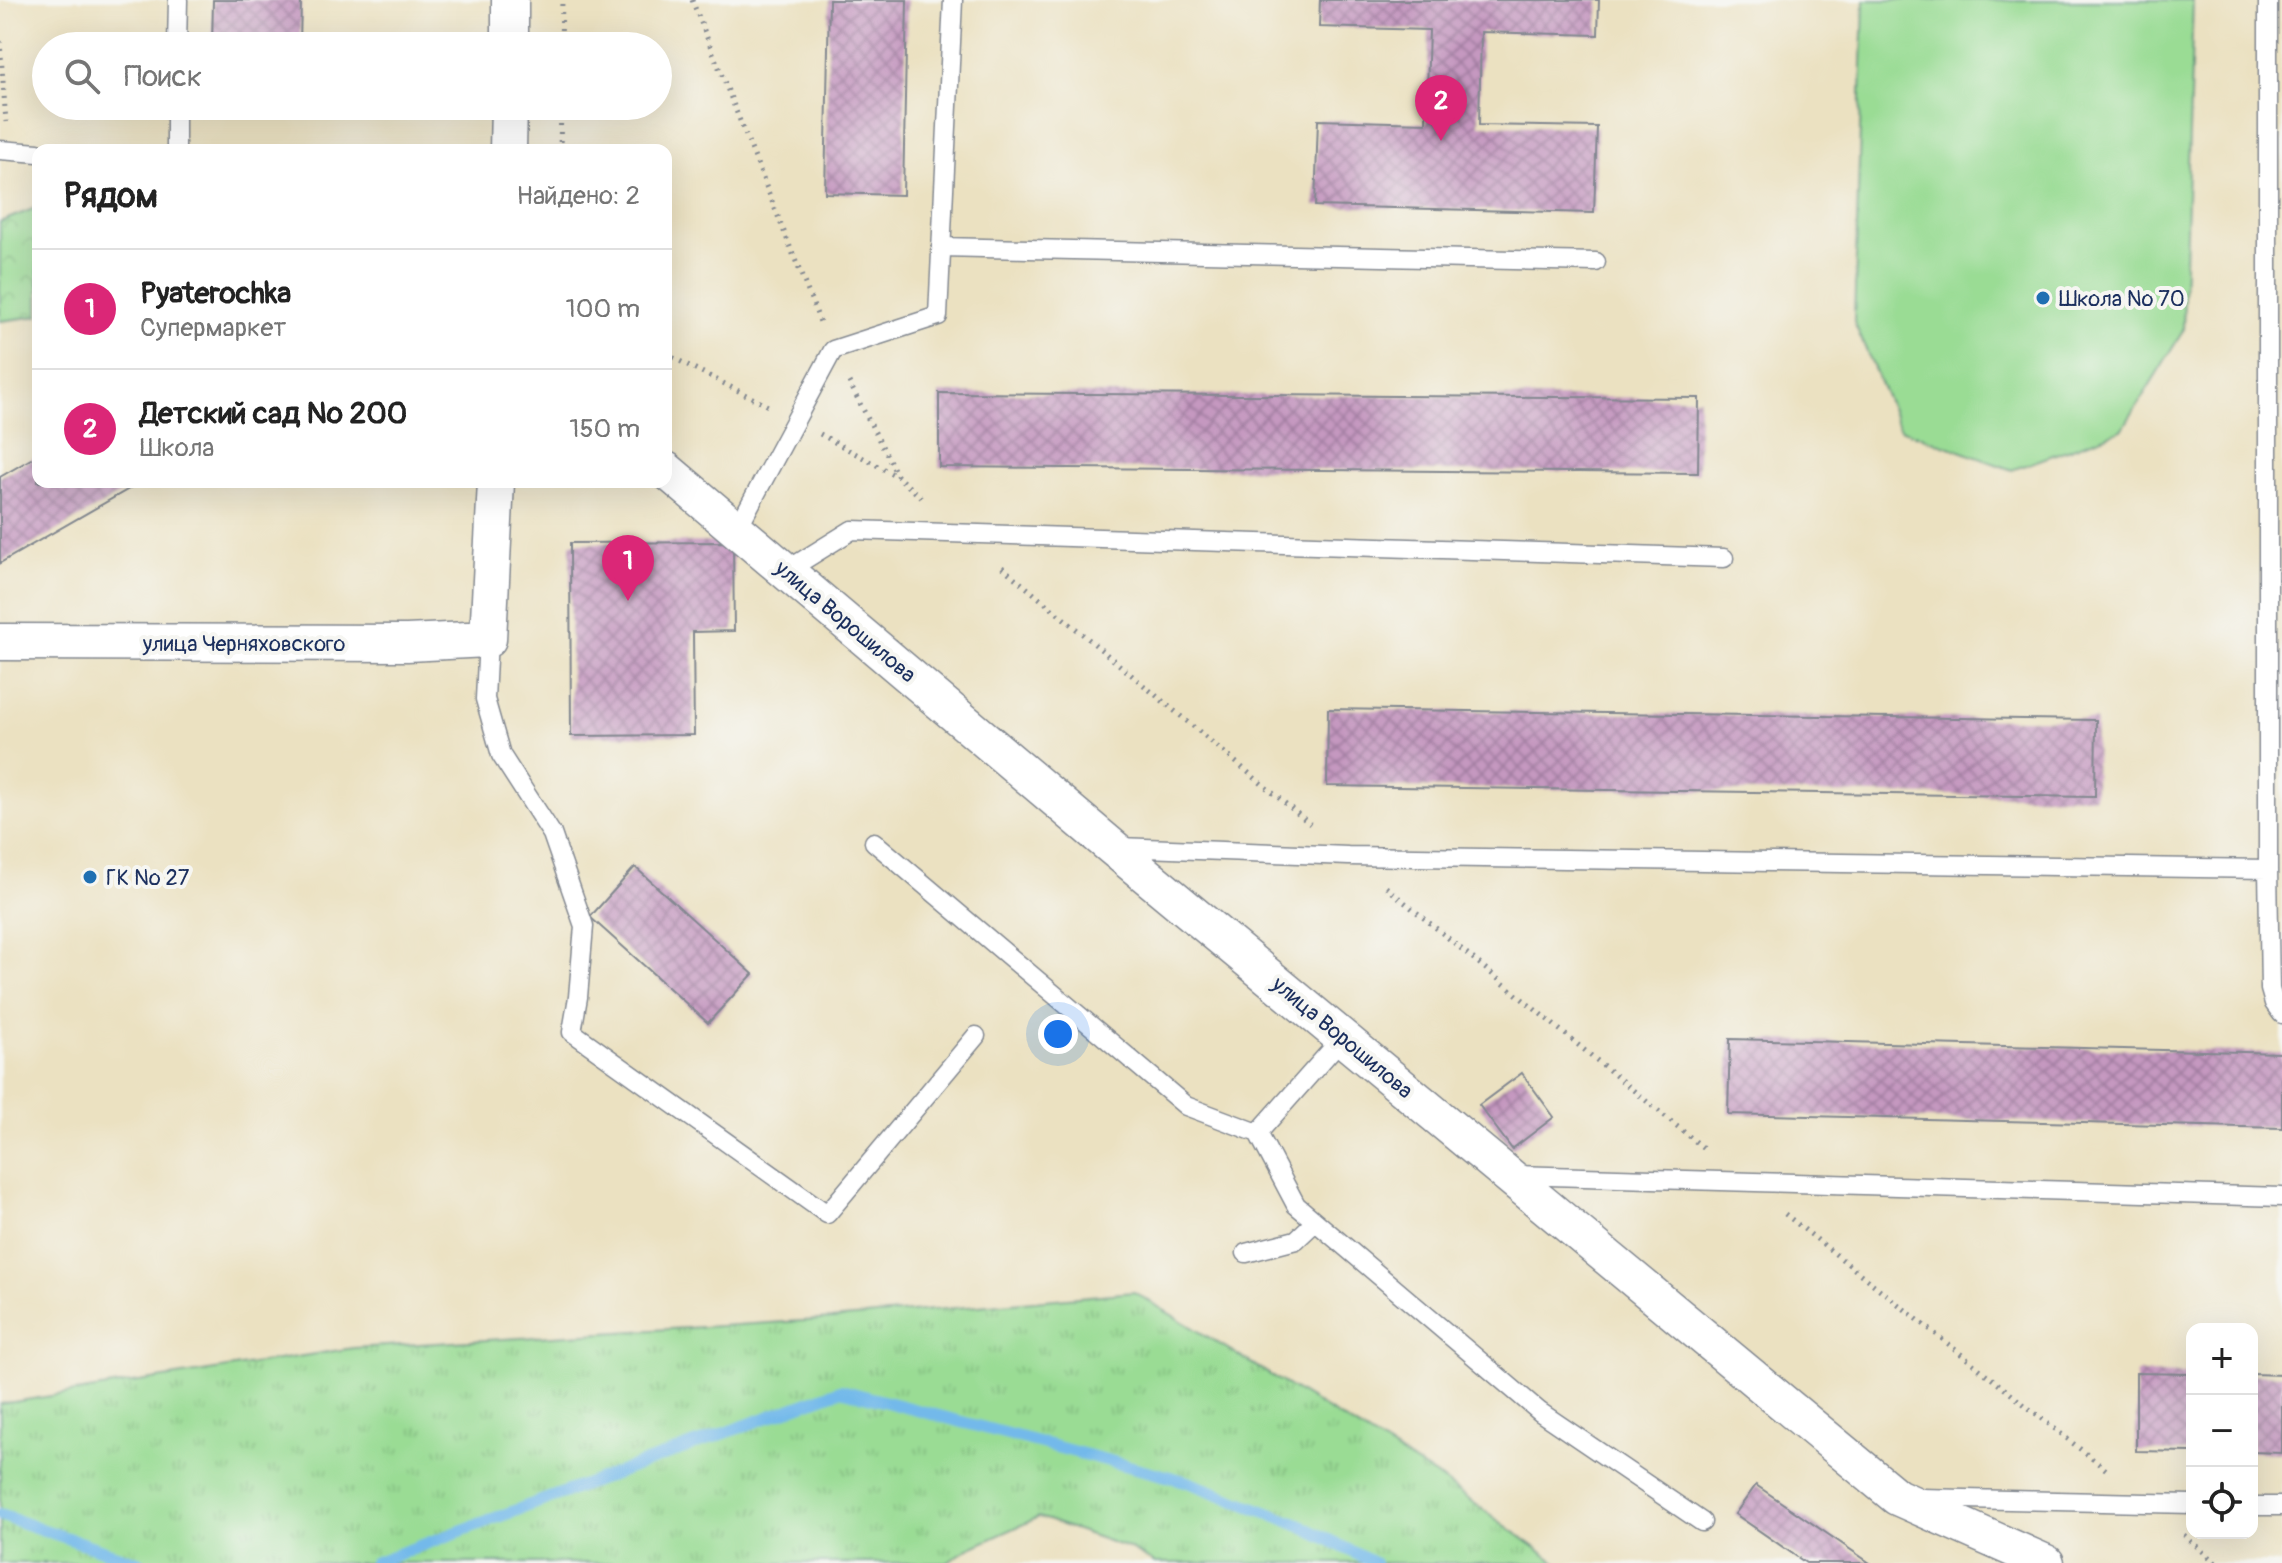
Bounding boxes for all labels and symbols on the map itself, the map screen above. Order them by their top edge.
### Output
pin: 2 [1415,75,1467,141]
place label: Школа № 70 [2059,285,2185,313]
marker: Школа № 70 [2034,289,2052,307]
pin: 1 [602,535,654,601]
street label: улица Ворошилова [768,554,922,689]
street label: улица Черняховского [142,630,345,658]
place label: ГК № 27 [106,864,190,892]
marker: ГК № 27 [81,868,99,886]
street label: улица Ворошилова [1265,970,1419,1105]
your location [1038,1014,1078,1054]

